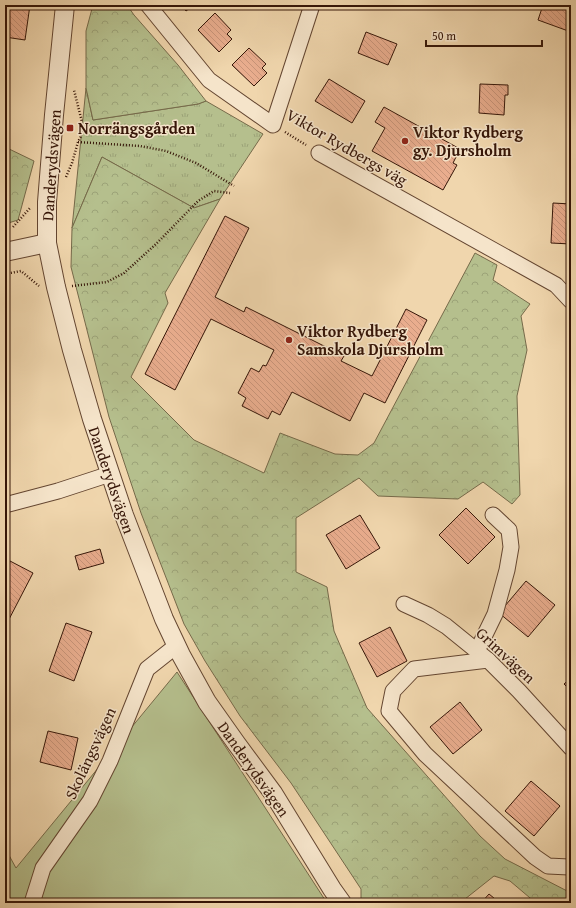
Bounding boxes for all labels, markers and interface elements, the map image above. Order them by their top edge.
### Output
scale bar [426,22,542,48]
text: 50 m [432,27,456,44]
street label: Viktor Rydbergs väg [282,102,412,192]
street label: Danderydsvägen [35,108,67,222]
place label: Norrängsgården [78,116,196,140]
place label: Viktor Rydberg gy. Djursholm [413,120,523,162]
marker: Norrängsgården [65,123,75,133]
marker: Viktor Rydberg gy. Djursholm [400,136,410,146]
place label: Viktor Rydberg Samskola Djursholm [297,319,444,361]
marker: Viktor Rydberg Samskola Djursholm [284,335,294,345]
street label: Danderydsvägen [82,423,142,537]
street label: Grimvägen [471,621,541,689]
street label: Skolängsvägen [58,703,122,803]
street label: Danderydsvägen [212,716,296,822]

